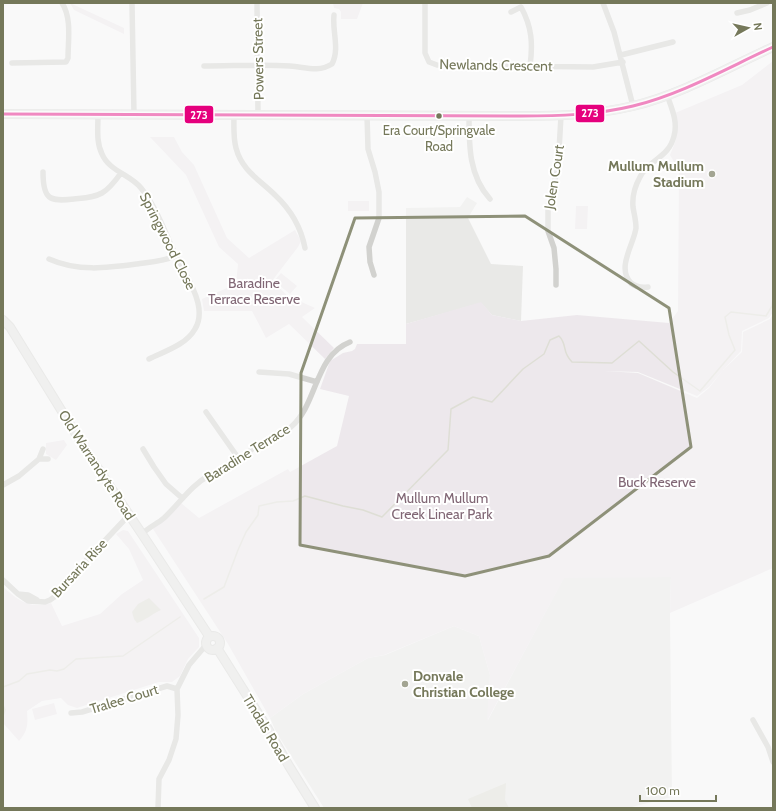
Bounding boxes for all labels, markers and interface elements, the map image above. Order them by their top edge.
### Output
north arrow [728,8,768,48]
street label: Powers Street [248,18,268,100]
text: N [750,22,765,31]
street label: Newlands Crescent [439,55,553,75]
line badge: 273 [575,104,605,123]
line badge: 273 [184,105,214,124]
text: 273 [581,106,599,120]
text: 273 [190,108,208,122]
marker: Era Court/Springvale Road [434,111,444,121]
place label: Era Court/Springvale Road [383,122,496,154]
street label: Jolen Court [540,143,568,212]
place label: Mullum Mullum Stadium [608,157,704,191]
marker: Mullum Mullum Stadium [707,169,717,179]
street label: Springwood Close [136,189,200,293]
park label: Baradine Terrace Reserve [208,274,300,308]
street label: Old Warrandyte Road [55,407,139,523]
street label: Baradine Terrace [201,420,293,486]
park label: Buck Reserve [618,473,696,491]
park label: Mullum Mullum Creek Linear Park [391,489,493,523]
street label: Bursaria Rise [47,535,111,601]
place label: Donvale Christian College [413,667,514,701]
marker: Donvale Christian College [400,679,410,689]
street label: Tralee Court [88,680,161,718]
street label: Tindals Road [239,691,293,765]
scale bar [640,777,716,803]
text: 100 m [646,783,680,798]

